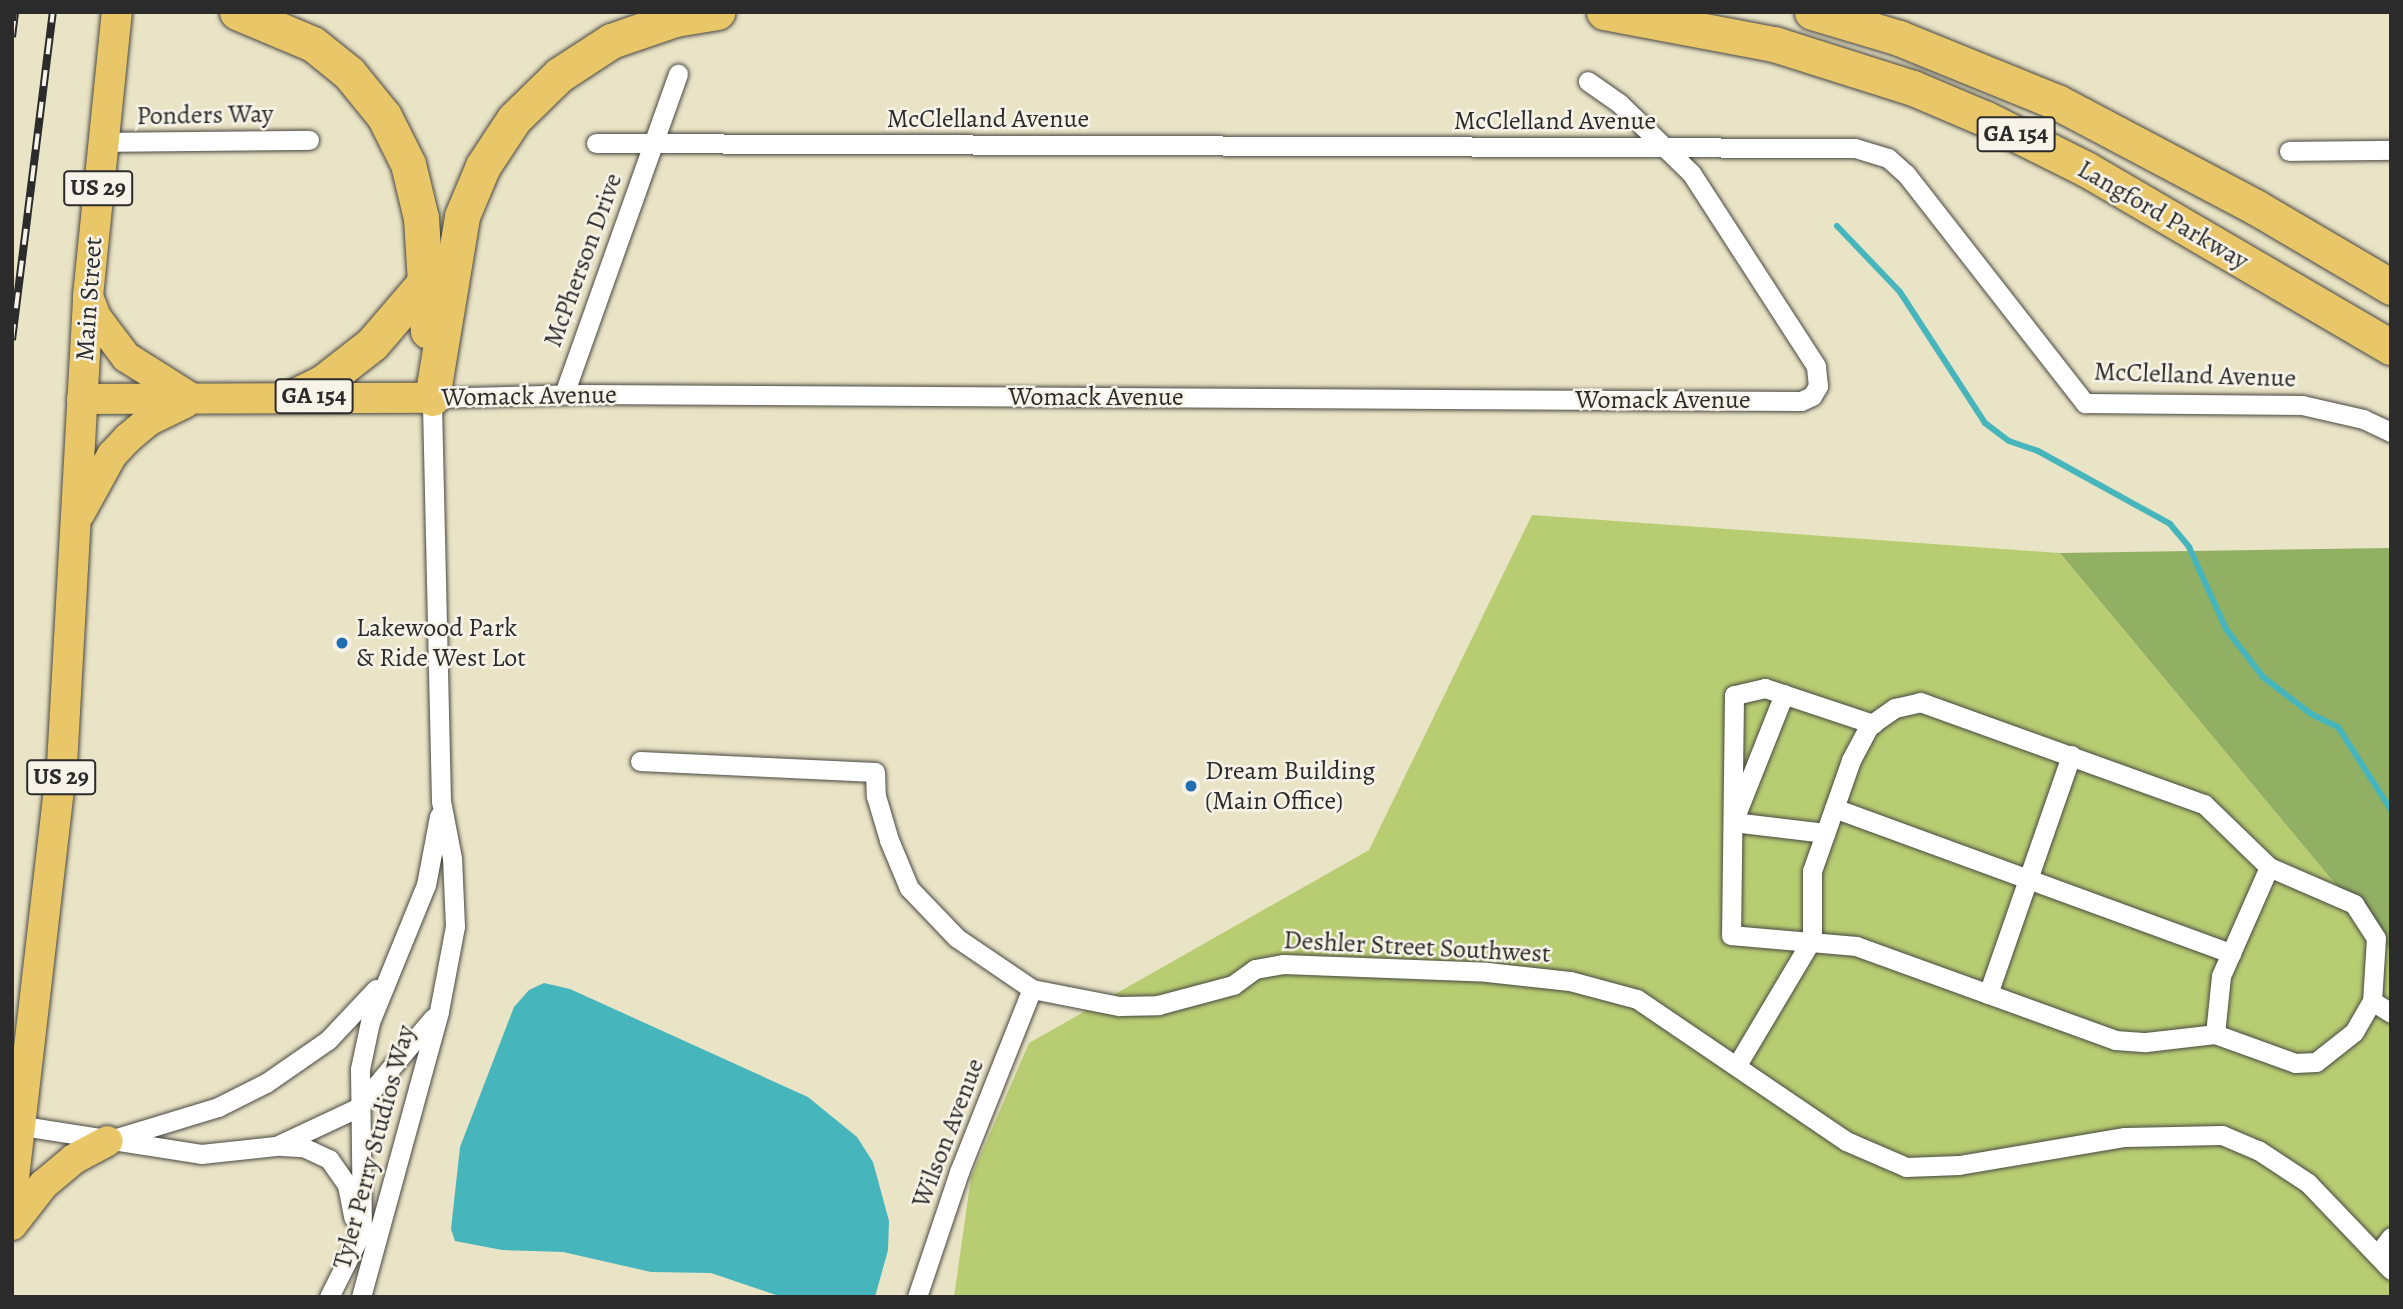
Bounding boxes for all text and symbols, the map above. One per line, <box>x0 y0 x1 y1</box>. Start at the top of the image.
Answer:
street label: Ponders Way <box>136 98 274 132</box>
street label: McClelland Avenue <box>887 103 1089 135</box>
street label: McClelland Avenue <box>1454 105 1656 137</box>
road number: GA 154 <box>1976 114 2056 154</box>
street label: Langford Parkway <box>2072 153 2254 277</box>
road number: US 29 <box>63 168 133 208</box>
street label: McPherson Drive <box>537 169 629 351</box>
street label: Main Street <box>69 236 109 362</box>
street label: McClelland Avenue <box>2093 356 2297 394</box>
road number: GA 154 <box>274 376 354 416</box>
street label: Womack Avenue <box>441 379 617 413</box>
street label: Womack Avenue <box>1008 381 1184 413</box>
street label: Womack Avenue <box>1575 384 1751 416</box>
place label: Lakewood Park & Ride West Lot <box>356 612 526 674</box>
marker: Lakewood Park & Ride West Lot <box>334 635 350 651</box>
place label: Dream Building (Main Office) <box>1205 755 1375 816</box>
road number: US 29 <box>26 756 96 798</box>
marker: Dream Building (Main Office) <box>1183 778 1199 794</box>
street label: Deshler Street Southwest <box>1283 924 1551 970</box>
street label: Tyler Perry Studios Way <box>326 1022 422 1272</box>
street label: Wilson Avenue <box>905 1054 991 1212</box>

